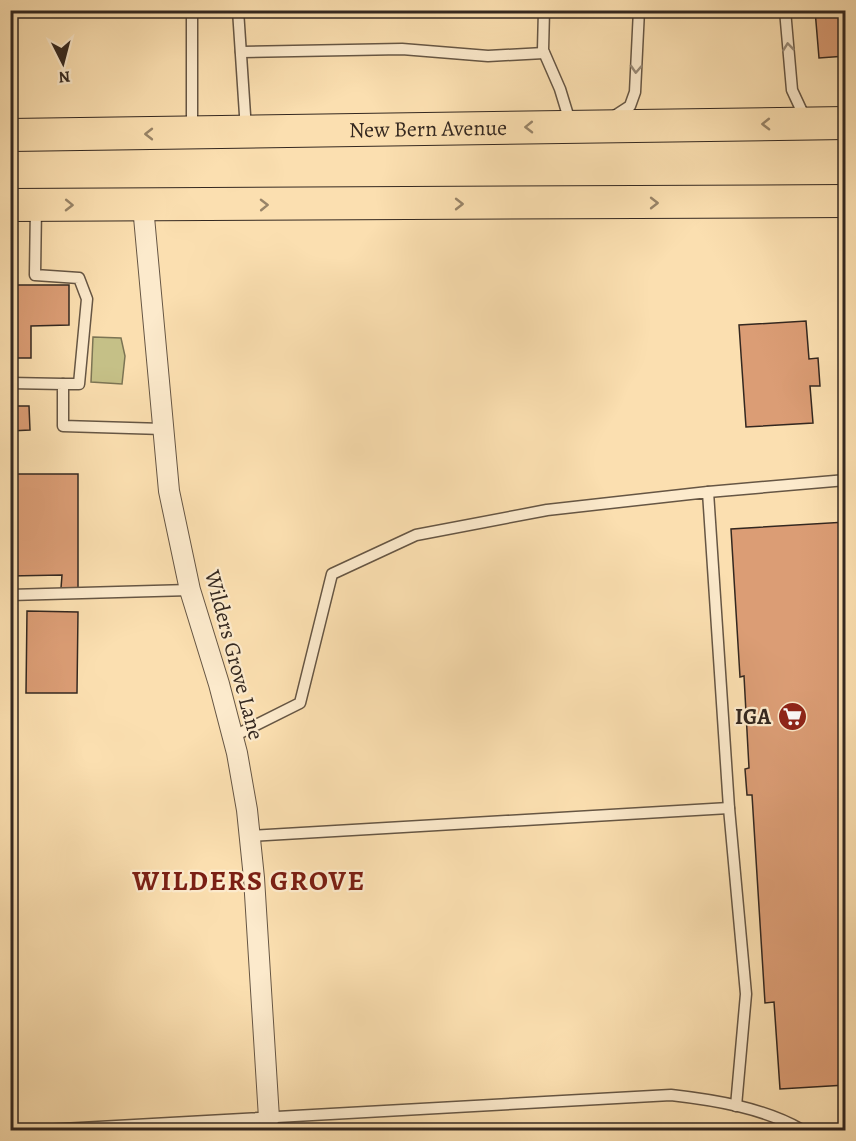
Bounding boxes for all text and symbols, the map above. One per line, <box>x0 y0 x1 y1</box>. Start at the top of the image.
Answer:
north arrow <box>33 33 93 93</box>
one-way arrow <box>782 43 795 52</box>
one-way arrow <box>629 64 642 73</box>
text: N <box>57 65 71 89</box>
street label: New Bern Avenue <box>349 113 507 145</box>
one-way arrow <box>762 117 771 130</box>
one-way arrow <box>525 120 534 133</box>
one-way arrow <box>144 128 153 141</box>
one-way arrow <box>649 197 658 209</box>
one-way arrow <box>454 198 463 210</box>
one-way arrow <box>64 199 73 211</box>
one-way arrow <box>259 199 268 211</box>
street label: Wilders Grove Lane <box>197 566 271 743</box>
supermarket icon: IGA <box>776 701 808 733</box>
place label: IGA <box>735 702 771 732</box>
district label: WILDERS GROVE <box>131 862 366 900</box>

